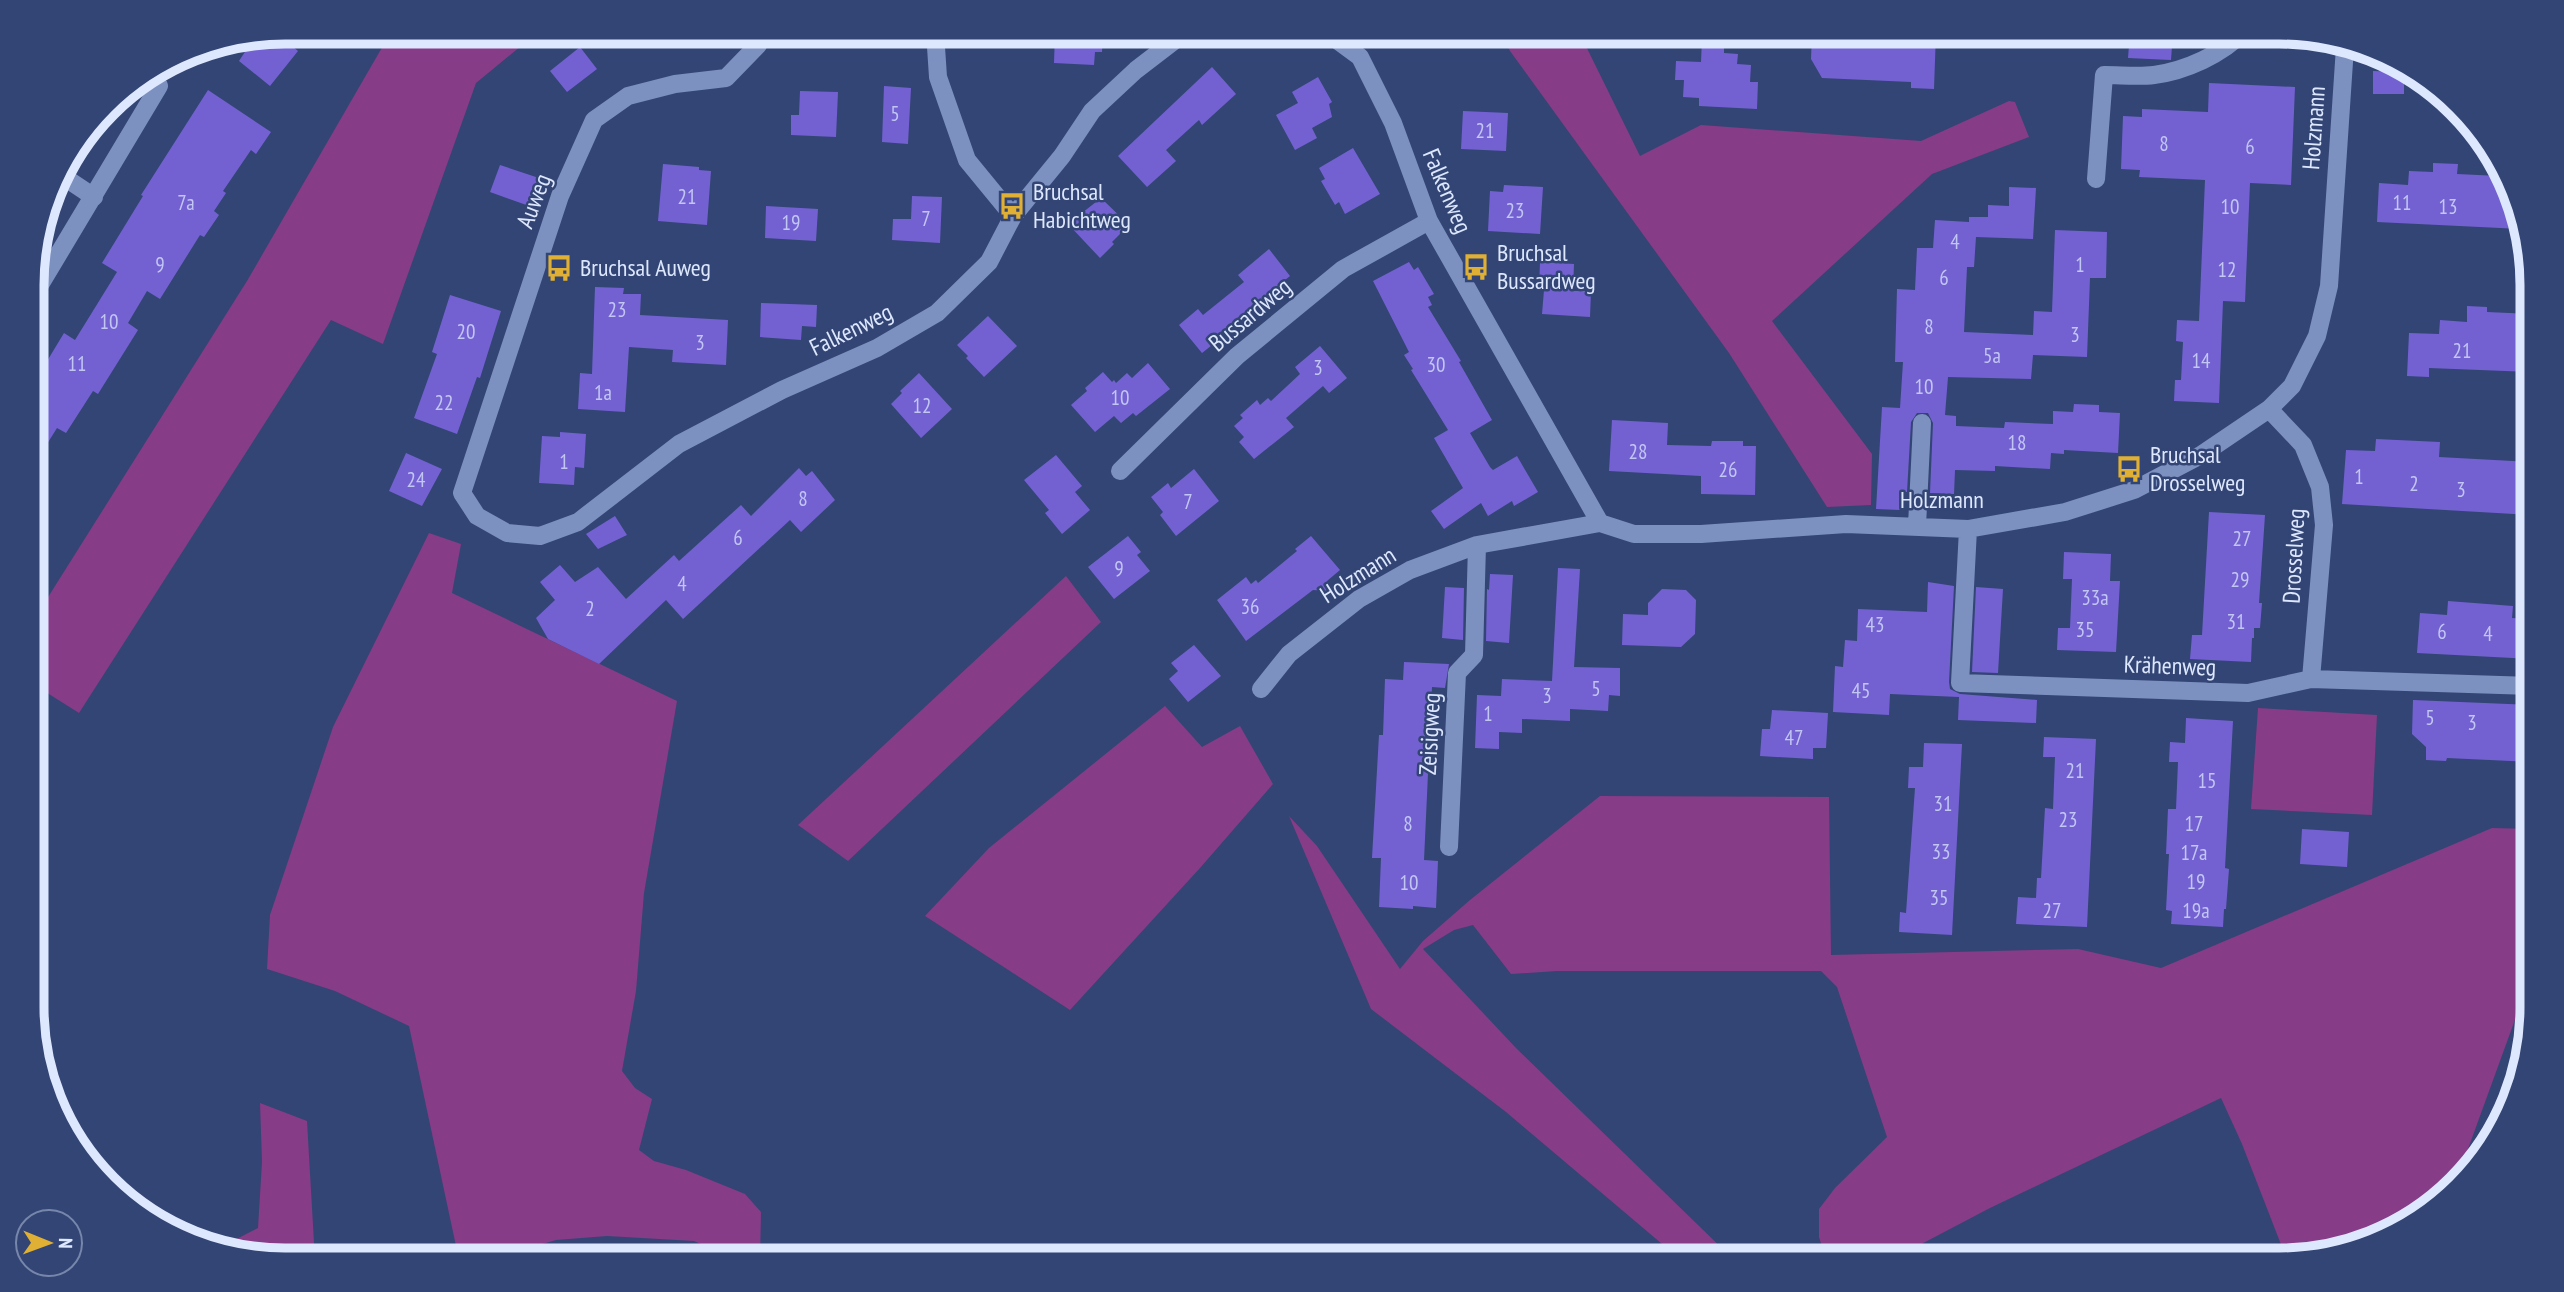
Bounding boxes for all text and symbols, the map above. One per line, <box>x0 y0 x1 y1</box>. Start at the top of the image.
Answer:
street label: Holzmann <box>2295 85 2332 171</box>
house number: 5 <box>890 100 900 127</box>
house number: 21 <box>1476 117 1494 144</box>
house number: 8 <box>2159 130 2169 157</box>
house number: 6 <box>2245 133 2255 160</box>
street label: Falkenweg <box>1416 144 1479 238</box>
street label: Auweg <box>509 169 558 232</box>
place label: Bruchsal Habichtweg <box>1033 176 1131 235</box>
house number: 21 <box>678 183 696 210</box>
house number: 7a <box>177 189 195 216</box>
house number: 11 <box>2393 189 2411 216</box>
bus stop icon: Bruchsal Habichtweg <box>997 191 1027 221</box>
house number: 10 <box>2221 193 2239 220</box>
house number: 13 <box>2439 193 2457 220</box>
house number: 23 <box>1506 197 1524 224</box>
house number: 7 <box>921 205 931 232</box>
house number: 19 <box>782 209 800 236</box>
house number: 4 <box>1950 228 1960 255</box>
place label: Bruchsal Bussardweg <box>1497 237 1596 296</box>
house number: 9 <box>155 251 165 278</box>
house number: 1 <box>2075 251 2085 278</box>
place label: Bruchsal Auweg <box>580 252 711 283</box>
bus stop icon: Bruchsal Bussardweg <box>1461 252 1491 282</box>
bus stop icon: Bruchsal Auweg <box>544 253 574 283</box>
house number: 12 <box>2218 256 2236 283</box>
house number: 6 <box>1939 264 1949 291</box>
street label: Bussardweg <box>1202 271 1297 358</box>
house number: 23 <box>608 296 626 323</box>
street label: Falkenweg <box>804 296 897 363</box>
house number: 10 <box>100 308 118 335</box>
house number: 8 <box>1924 313 1934 340</box>
house number: 20 <box>457 318 475 345</box>
house number: 3 <box>2070 321 2080 348</box>
house number: 3 <box>695 329 705 356</box>
house number: 21 <box>2453 337 2471 364</box>
house number: 5a <box>1983 342 2001 369</box>
house number: 14 <box>2192 347 2211 374</box>
house number: 11 <box>68 350 86 377</box>
house number: 30 <box>1427 351 1445 378</box>
house number: 3 <box>1313 354 1323 381</box>
house number: 10 <box>1915 373 1933 400</box>
house number: 1a <box>594 379 612 406</box>
house number: 10 <box>1111 384 1129 411</box>
house number: 22 <box>435 389 453 416</box>
house number: 12 <box>913 392 931 419</box>
house number: 18 <box>2008 429 2026 456</box>
house number: 28 <box>1629 438 1647 465</box>
place label: Bruchsal Drosselweg <box>2150 439 2245 498</box>
house number: 1 <box>559 448 569 475</box>
bus stop icon: Bruchsal Drosselweg <box>2114 454 2144 484</box>
house number: 26 <box>1719 456 1737 483</box>
house number: 1 <box>2354 463 2364 490</box>
house number: 24 <box>407 466 426 493</box>
house number: 2 <box>2409 470 2419 497</box>
house number: 3 <box>2456 476 2466 503</box>
street label: Holzmann <box>1900 484 1984 515</box>
house number: 8 <box>798 485 808 512</box>
house number: 7 <box>1183 488 1193 515</box>
street label: Drosselweg <box>2276 508 2311 604</box>
house number: 6 <box>733 524 743 551</box>
house number: 27 <box>2233 525 2251 552</box>
street label: Holzmann <box>1314 539 1401 610</box>
house number: 9 <box>1114 555 1124 582</box>
house number: 29 <box>2231 566 2249 593</box>
house number: 4 <box>677 570 687 597</box>
house number: 33a <box>2081 584 2109 611</box>
house number: 36 <box>1241 593 1259 620</box>
house number: 2 <box>585 595 595 622</box>
house number: 31 <box>2227 608 2245 635</box>
house number: 43 <box>1866 611 1884 638</box>
house number: 35 <box>2076 616 2094 643</box>
house number: 6 <box>2437 618 2447 645</box>
house number: 4 <box>2483 620 2493 647</box>
street label: Krähenweg <box>2123 648 2217 683</box>
house number: 5 <box>1591 675 1601 702</box>
house number: 45 <box>1852 677 1870 704</box>
house number: 3 <box>1542 682 1552 709</box>
street label: Zeisigweg <box>1412 692 1447 776</box>
house number: 1 <box>1483 700 1493 727</box>
house number: 5 <box>2425 704 2435 731</box>
house number: 3 <box>2467 709 2477 736</box>
house number: 47 <box>1785 724 1803 751</box>
house number: 21 <box>2066 757 2084 784</box>
house number: 15 <box>2198 767 2216 794</box>
house number: 31 <box>1934 790 1952 817</box>
house number: 23 <box>2059 806 2077 833</box>
house number: 8 <box>1403 810 1413 837</box>
house number: 17 <box>2185 810 2203 837</box>
house number: 33 <box>1932 838 1950 865</box>
house number: 17a <box>2180 839 2208 866</box>
house number: 19 <box>2187 868 2205 895</box>
house number: 10 <box>1400 869 1418 896</box>
house number: 35 <box>1930 884 1948 911</box>
house number: 27 <box>2043 897 2061 924</box>
house number: 19a <box>2182 897 2210 924</box>
north arrow <box>14 1208 84 1278</box>
text: N <box>54 1238 78 1249</box>

